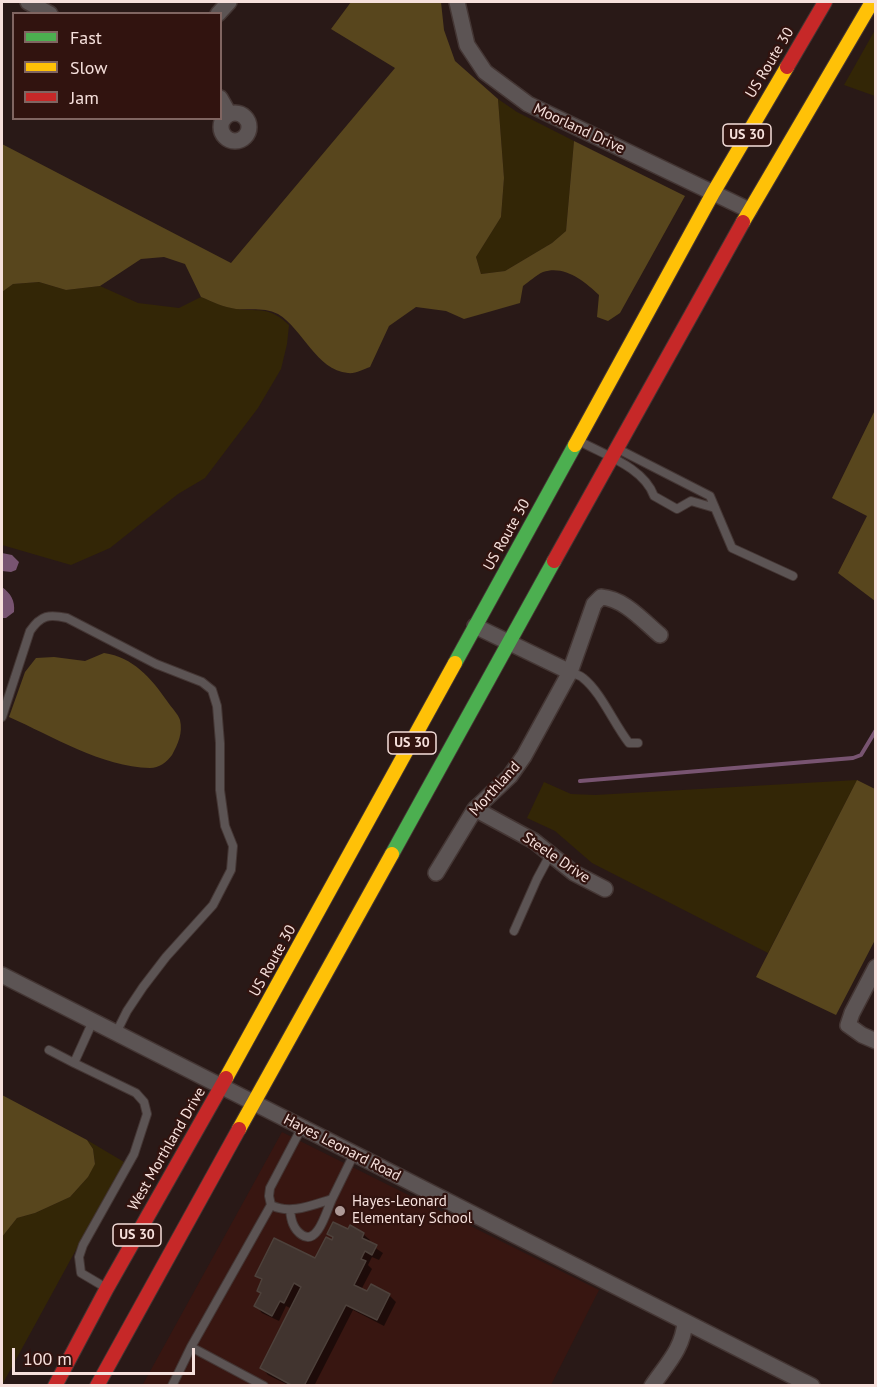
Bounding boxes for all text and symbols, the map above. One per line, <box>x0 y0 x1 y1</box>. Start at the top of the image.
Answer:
legend <box>12 12 222 120</box>
street label: US Route 30 <box>742 25 798 101</box>
text: Fast <box>70 26 102 49</box>
text: Slow <box>70 56 108 79</box>
text: Jam <box>70 86 99 109</box>
street label: Moorland Drive <box>530 100 628 158</box>
road number: US 30 <box>723 124 771 146</box>
street label: US Route 30 <box>480 496 534 574</box>
road number: US 30 <box>388 732 436 754</box>
street label: Morthland <box>466 758 524 820</box>
street label: Steele Drive <box>519 829 593 887</box>
street label: US Route 30 <box>246 922 300 1000</box>
street label: West Morthland Drive <box>124 1084 210 1214</box>
street label: Hayes Leonard Road <box>280 1111 404 1185</box>
place label: Hayes-Leonard Elementary School <box>352 1193 472 1228</box>
marker: Hayes-Leonard Elementary School <box>333 1204 347 1218</box>
road number: US 30 <box>113 1224 161 1246</box>
scale bar <box>15 1336 198 1374</box>
text: 100 m <box>23 1347 72 1370</box>

